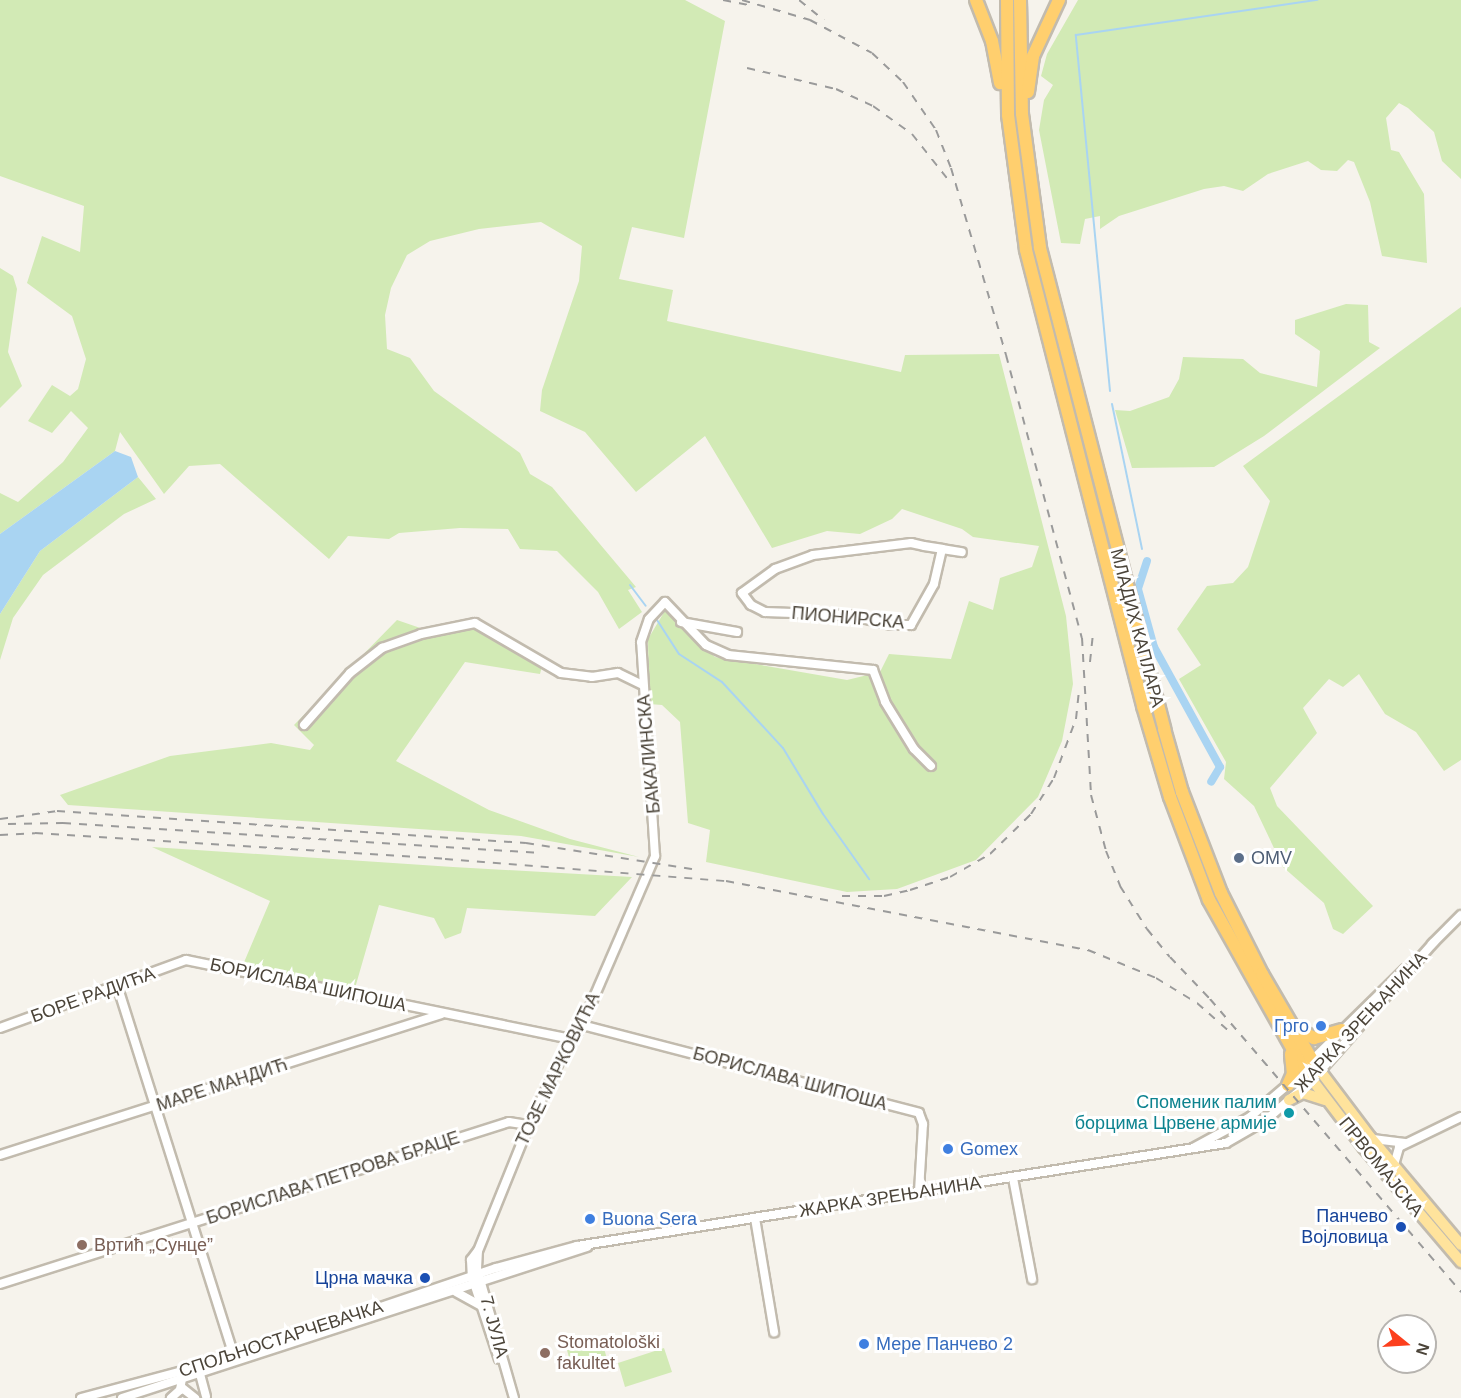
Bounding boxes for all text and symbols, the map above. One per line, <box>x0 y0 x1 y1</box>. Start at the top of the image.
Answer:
street label: МЛАДИХ КАПЛАРА <box>1105 546 1169 710</box>
street label: ПИОНИРСКА <box>791 602 905 634</box>
street label: БАКАЛИНСКА <box>633 694 665 814</box>
place label: OMV <box>1251 847 1292 869</box>
marker: OMV <box>1232 851 1246 865</box>
street label: ЖАРКА ЗРЕЊАНИНА <box>1290 947 1432 1097</box>
street label: БОРИСЛАВА ШИПОША <box>208 954 408 1016</box>
street label: БОРЕ РАДИЋА <box>28 963 158 1027</box>
street label: ТОЗЕ МАРКОВИЋА <box>512 989 604 1149</box>
place label: Грго <box>1274 1015 1309 1037</box>
marker: Грго <box>1314 1019 1328 1033</box>
street label: БОРИСЛАВА ШИПОША <box>691 1043 889 1115</box>
street label: МАРЕ МАНДИЋ <box>154 1054 290 1116</box>
place label: Споменик палим борцима Црвене армије <box>1075 1092 1277 1134</box>
marker: Споменик палим борцима Црвене армије <box>1282 1106 1296 1120</box>
street label: ПРВОМАЈСКА <box>1334 1113 1428 1221</box>
street label: БОРИСЛАВА ПЕТРОВА БРАЦЕ <box>204 1127 462 1229</box>
place label: Gomex <box>960 1138 1018 1160</box>
marker: Gomex <box>941 1142 955 1156</box>
street label: ЖАРКА ЗРЕЊАНИНА <box>797 1172 983 1222</box>
place label: Панчево Војловица <box>1301 1206 1388 1248</box>
place label: Buona Sera <box>602 1208 697 1230</box>
marker: Buona Sera <box>583 1212 597 1226</box>
marker: Панчево Војловица <box>1392 1218 1410 1236</box>
place label: Вртић „Сунце” <box>94 1234 213 1256</box>
marker: Вртић „Сунце” <box>75 1238 89 1252</box>
place label: Црна мачка <box>315 1267 413 1289</box>
marker: Црна мачка <box>418 1271 432 1285</box>
street label: 7. ЈУЛА <box>475 1293 513 1361</box>
street label: СПОЉНОСТАРЧЕВАЧКА <box>176 1296 386 1382</box>
north arrow <box>1377 1314 1437 1374</box>
place label: Stomatološki fakultet <box>557 1332 660 1374</box>
place label: Мере Панчево 2 <box>876 1333 1013 1355</box>
marker: Мере Панчево 2 <box>857 1337 871 1351</box>
text: N <box>1413 1341 1433 1357</box>
marker: Stomatološki fakultet <box>538 1346 552 1360</box>

